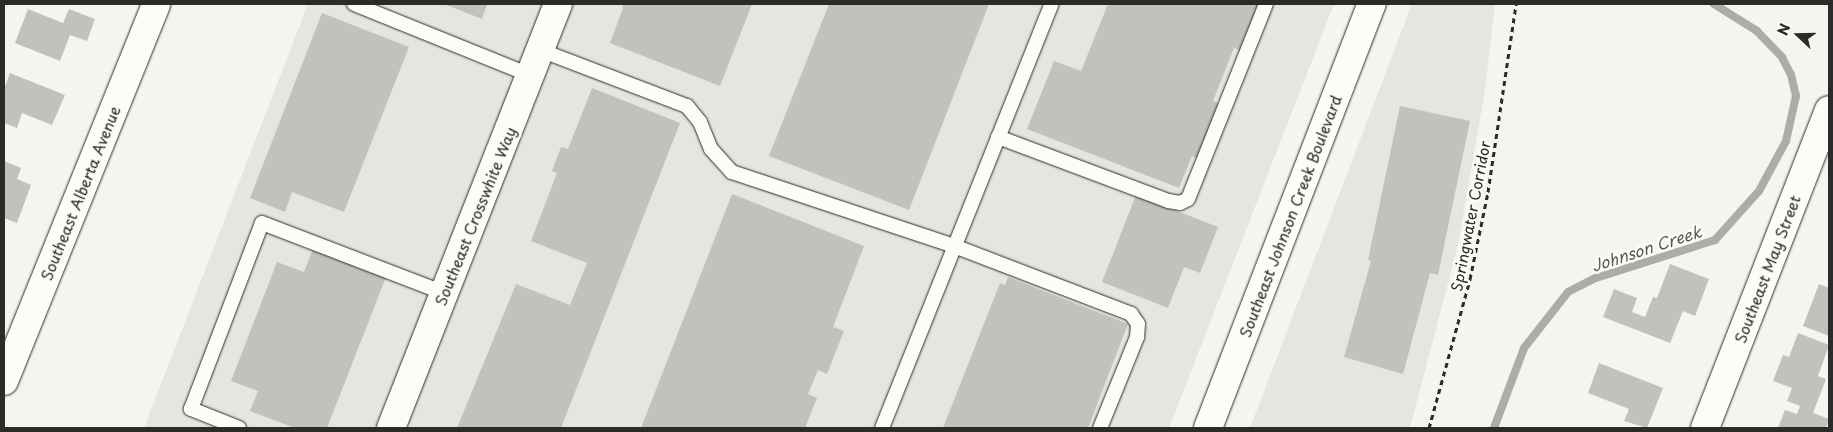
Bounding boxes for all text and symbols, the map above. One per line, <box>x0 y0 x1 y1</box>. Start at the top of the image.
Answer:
north arrow <box>1773 10 1823 60</box>
text: N <box>1772 21 1795 38</box>
street label: Southeast Johnson Creek Boulevard <box>1235 91 1345 341</box>
street label: Southeast Alberta Avenue <box>37 103 123 283</box>
street label: Southeast Crosswhite Way <box>431 124 519 308</box>
street label: Springwater Corridor <box>1446 139 1494 293</box>
street label: Southeast May Street <box>1730 192 1804 346</box>
water label: Johnson Creek <box>1588 221 1704 275</box>

